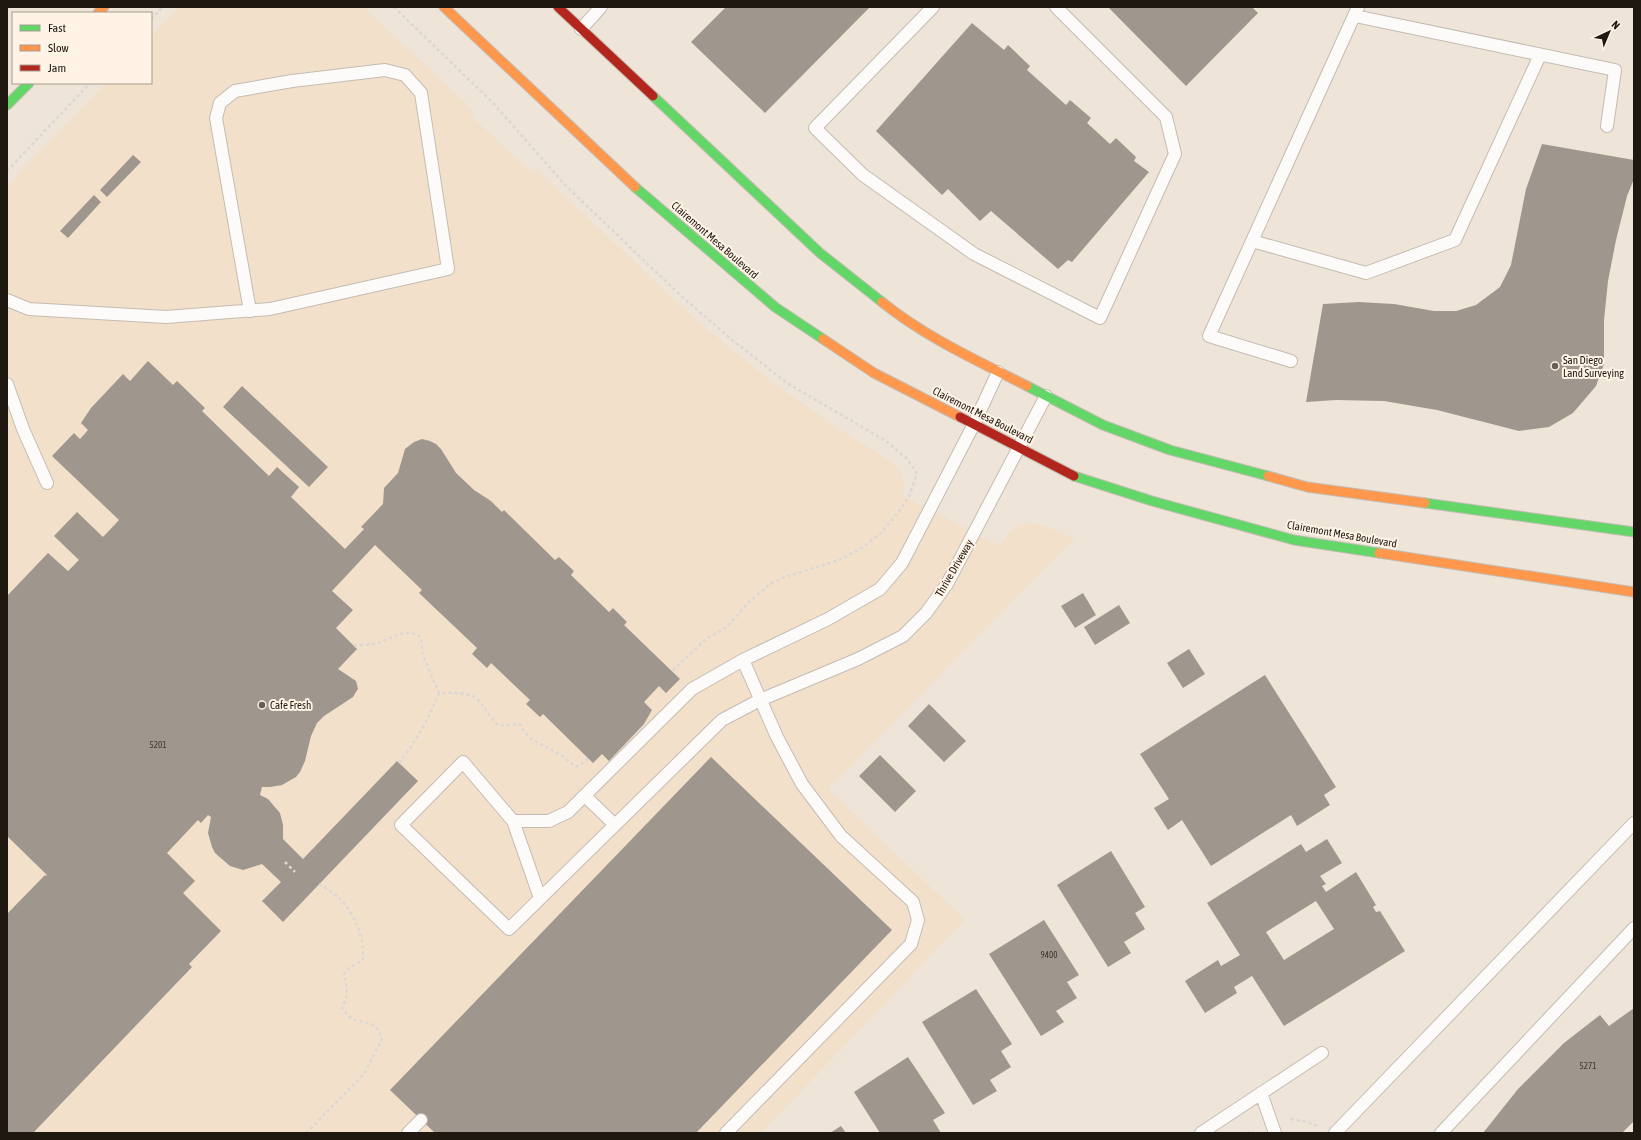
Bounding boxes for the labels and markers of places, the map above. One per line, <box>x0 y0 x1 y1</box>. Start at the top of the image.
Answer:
place label: San Diego Land Surveying <box>1563 354 1624 379</box>
marker: San Diego Land Surveying <box>1550 361 1560 371</box>
place label: Cafe Fresh <box>270 699 311 711</box>
marker: Cafe Fresh <box>257 700 267 710</box>

